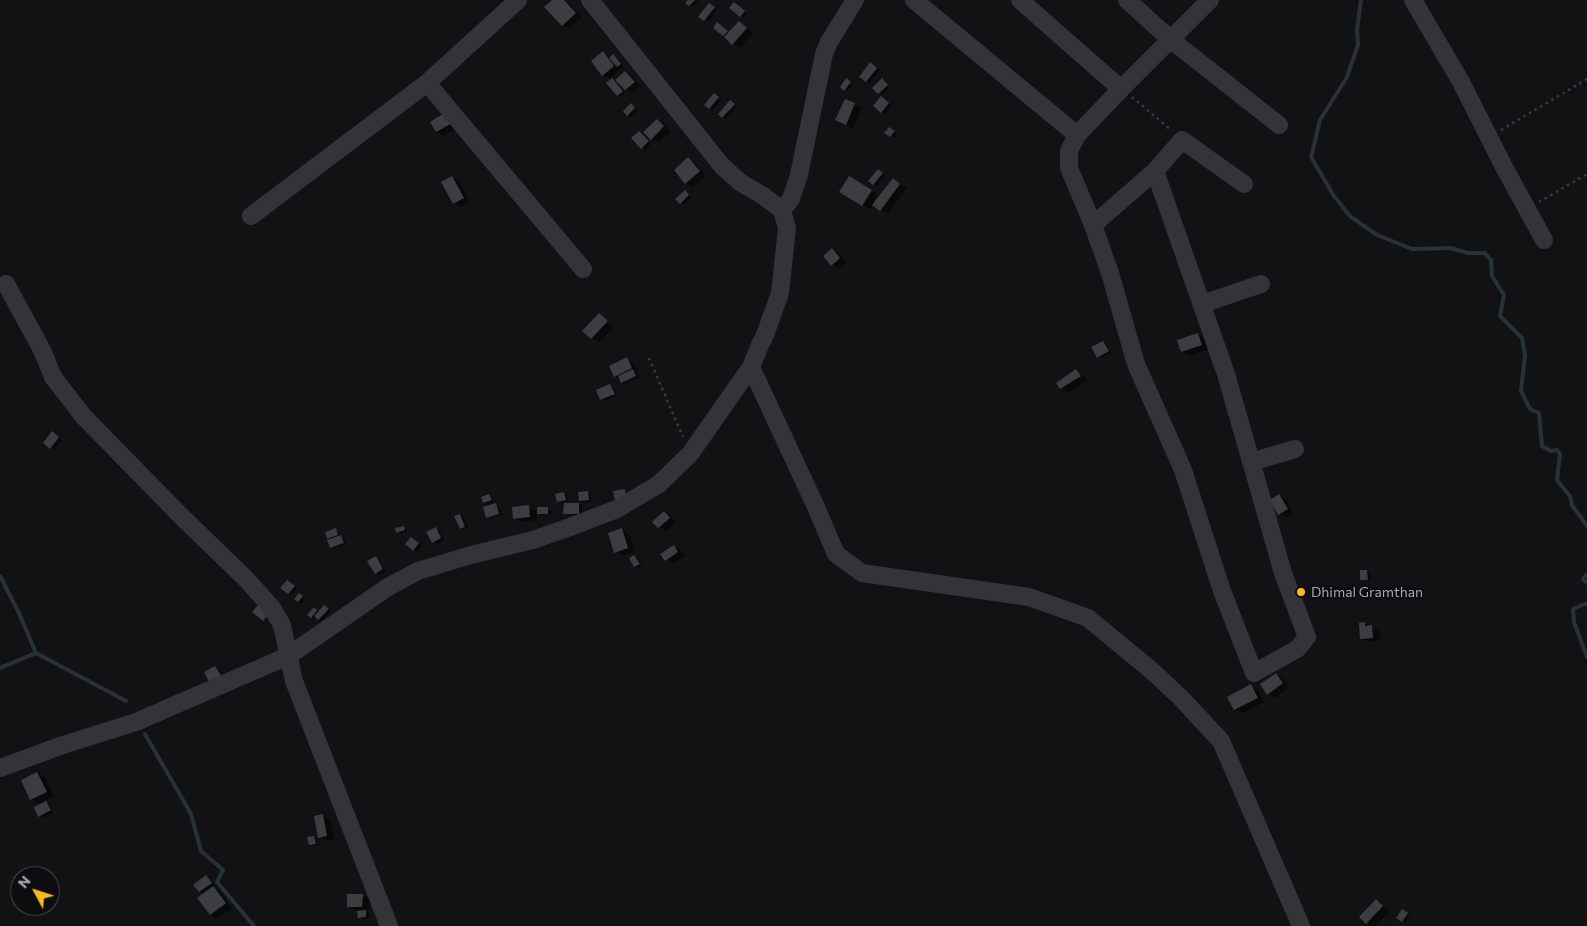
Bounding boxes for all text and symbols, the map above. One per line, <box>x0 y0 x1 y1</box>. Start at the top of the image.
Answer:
place label: Dhimal Gramthan <box>1311 584 1423 600</box>
marker: Dhimal Gramthan <box>1295 586 1307 598</box>
north arrow <box>10 866 60 916</box>
text: N <box>14 872 34 891</box>

